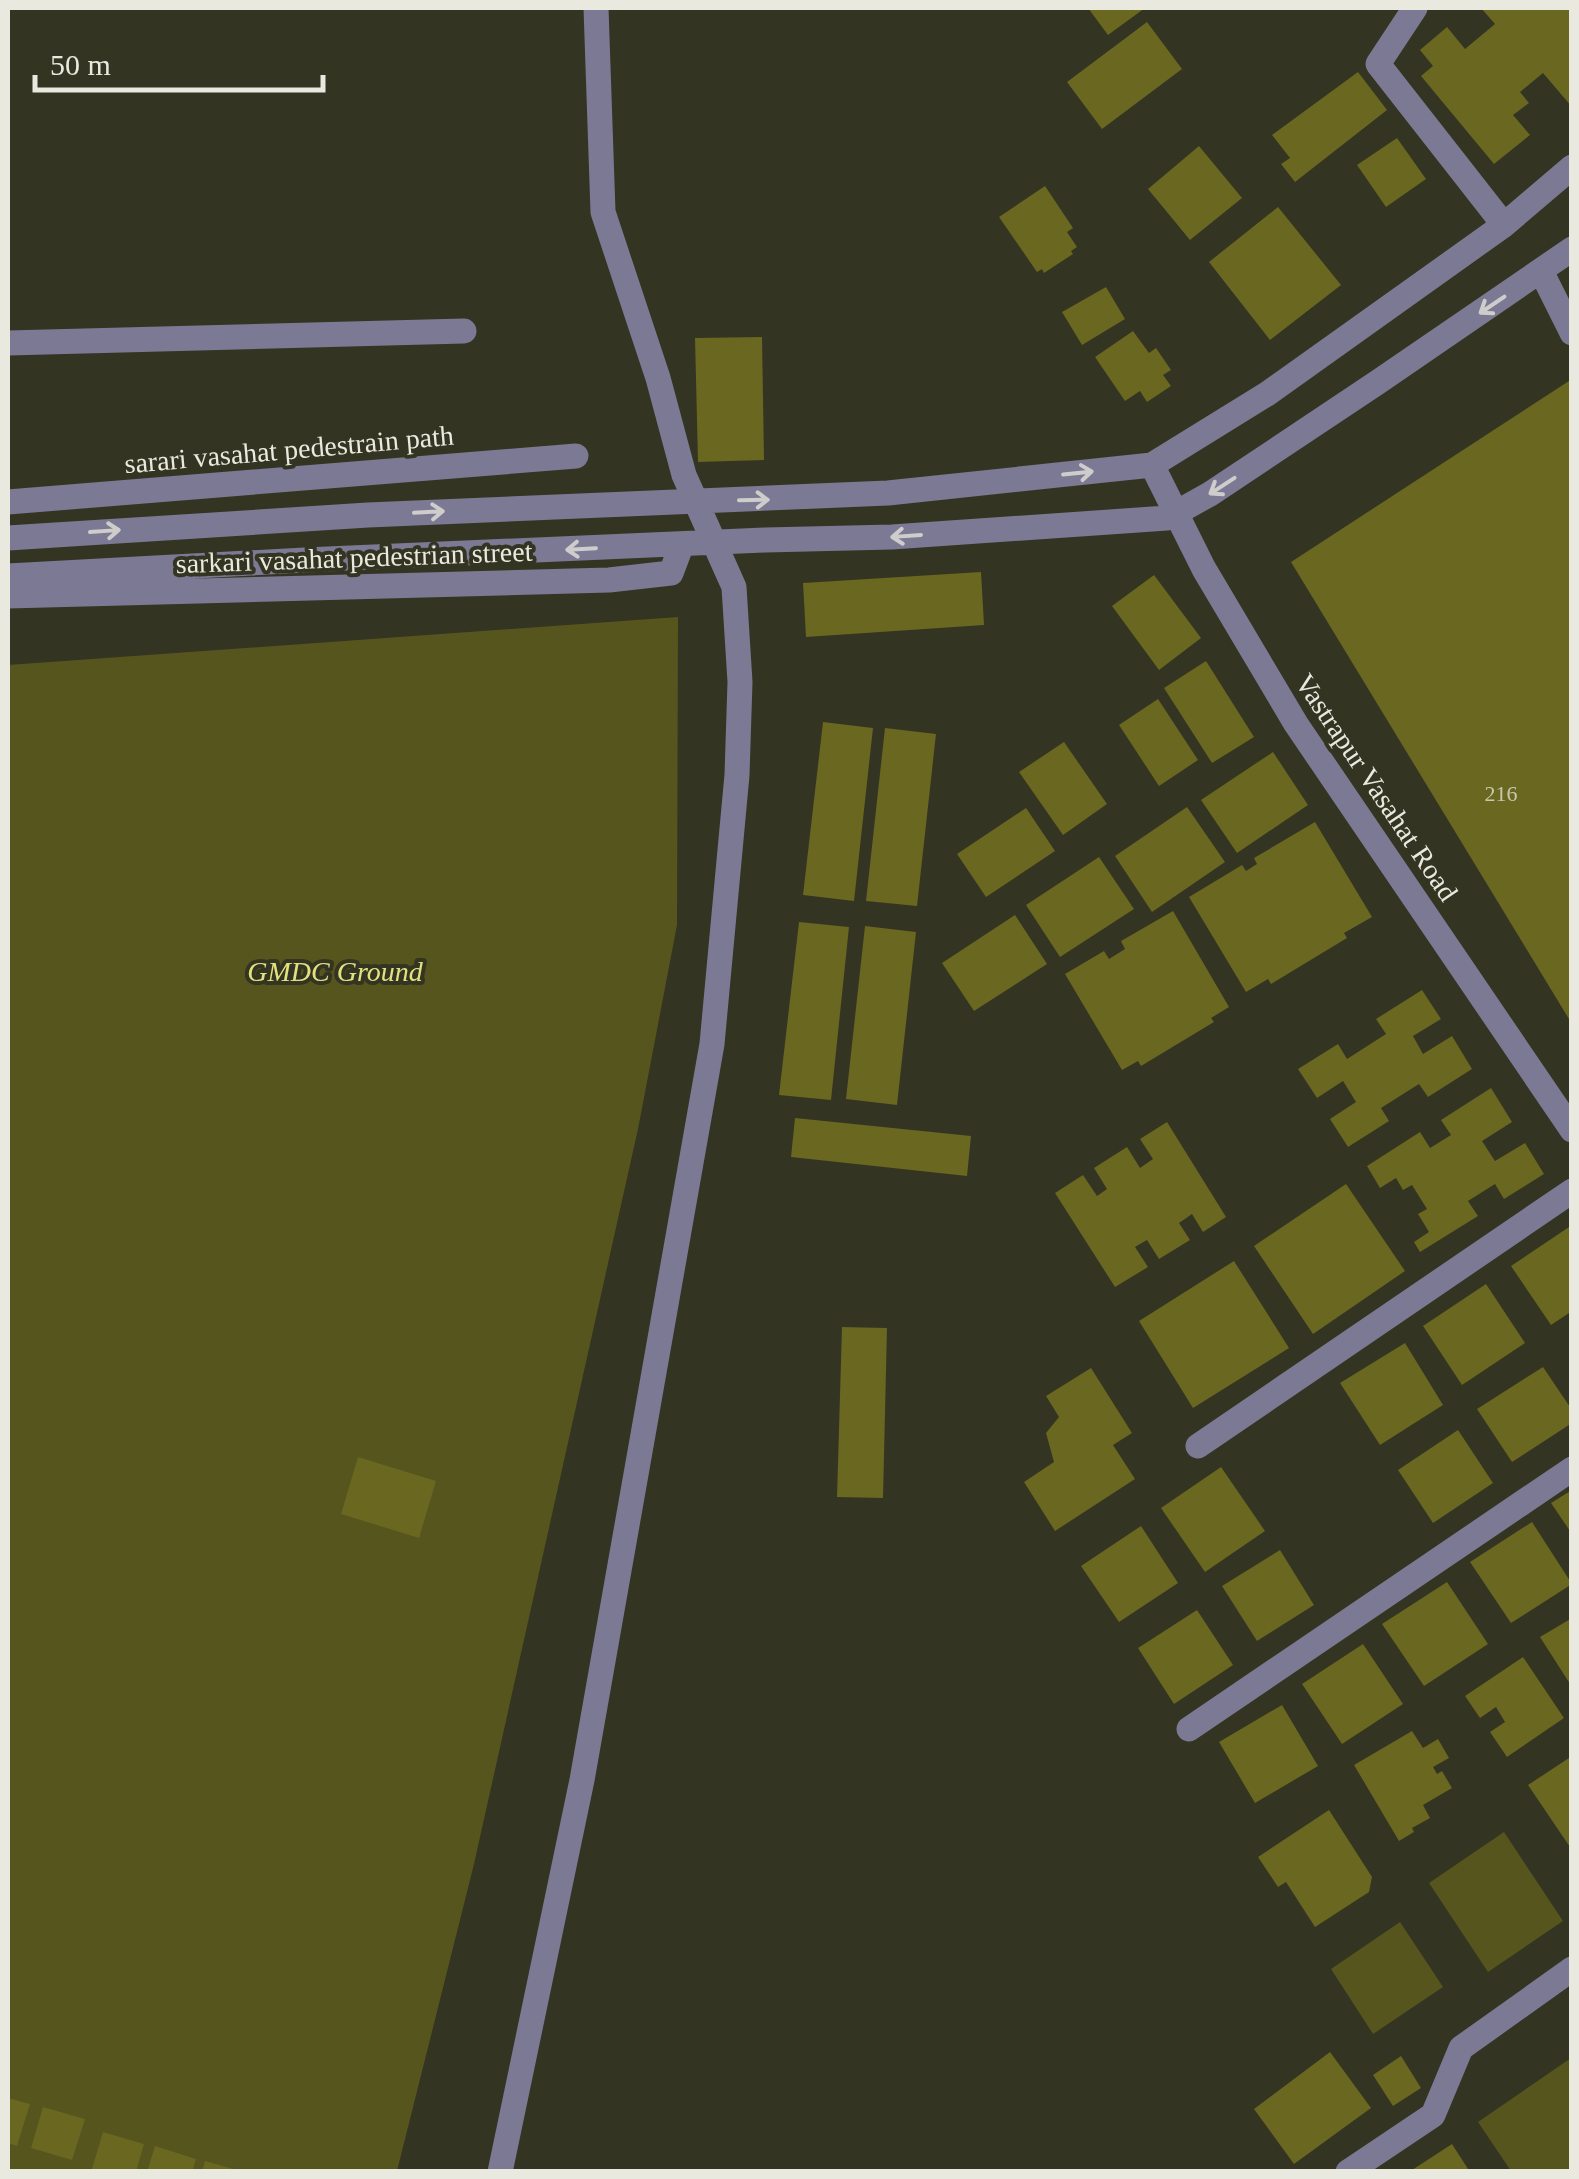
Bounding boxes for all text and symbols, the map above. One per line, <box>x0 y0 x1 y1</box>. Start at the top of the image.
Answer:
scale bar <box>35 30 322 92</box>
text: 50 m <box>50 48 111 81</box>
one-way arrow <box>1478 294 1506 315</box>
street label: sarari vasahat pedestrain path <box>123 420 455 479</box>
one-way arrow <box>1061 463 1093 482</box>
one-way arrow <box>1208 475 1237 496</box>
one-way arrow <box>737 491 769 510</box>
one-way arrow <box>413 503 445 522</box>
one-way arrow <box>88 521 120 540</box>
one-way arrow <box>890 526 923 545</box>
street label: sarkari vasahat pedestrian street <box>175 536 533 579</box>
one-way arrow <box>566 539 598 558</box>
street label: Vastrapur Vasahat Road <box>1289 668 1464 907</box>
house number: 216 <box>1485 781 1518 806</box>
park label: GMDC Ground <box>247 956 424 987</box>

